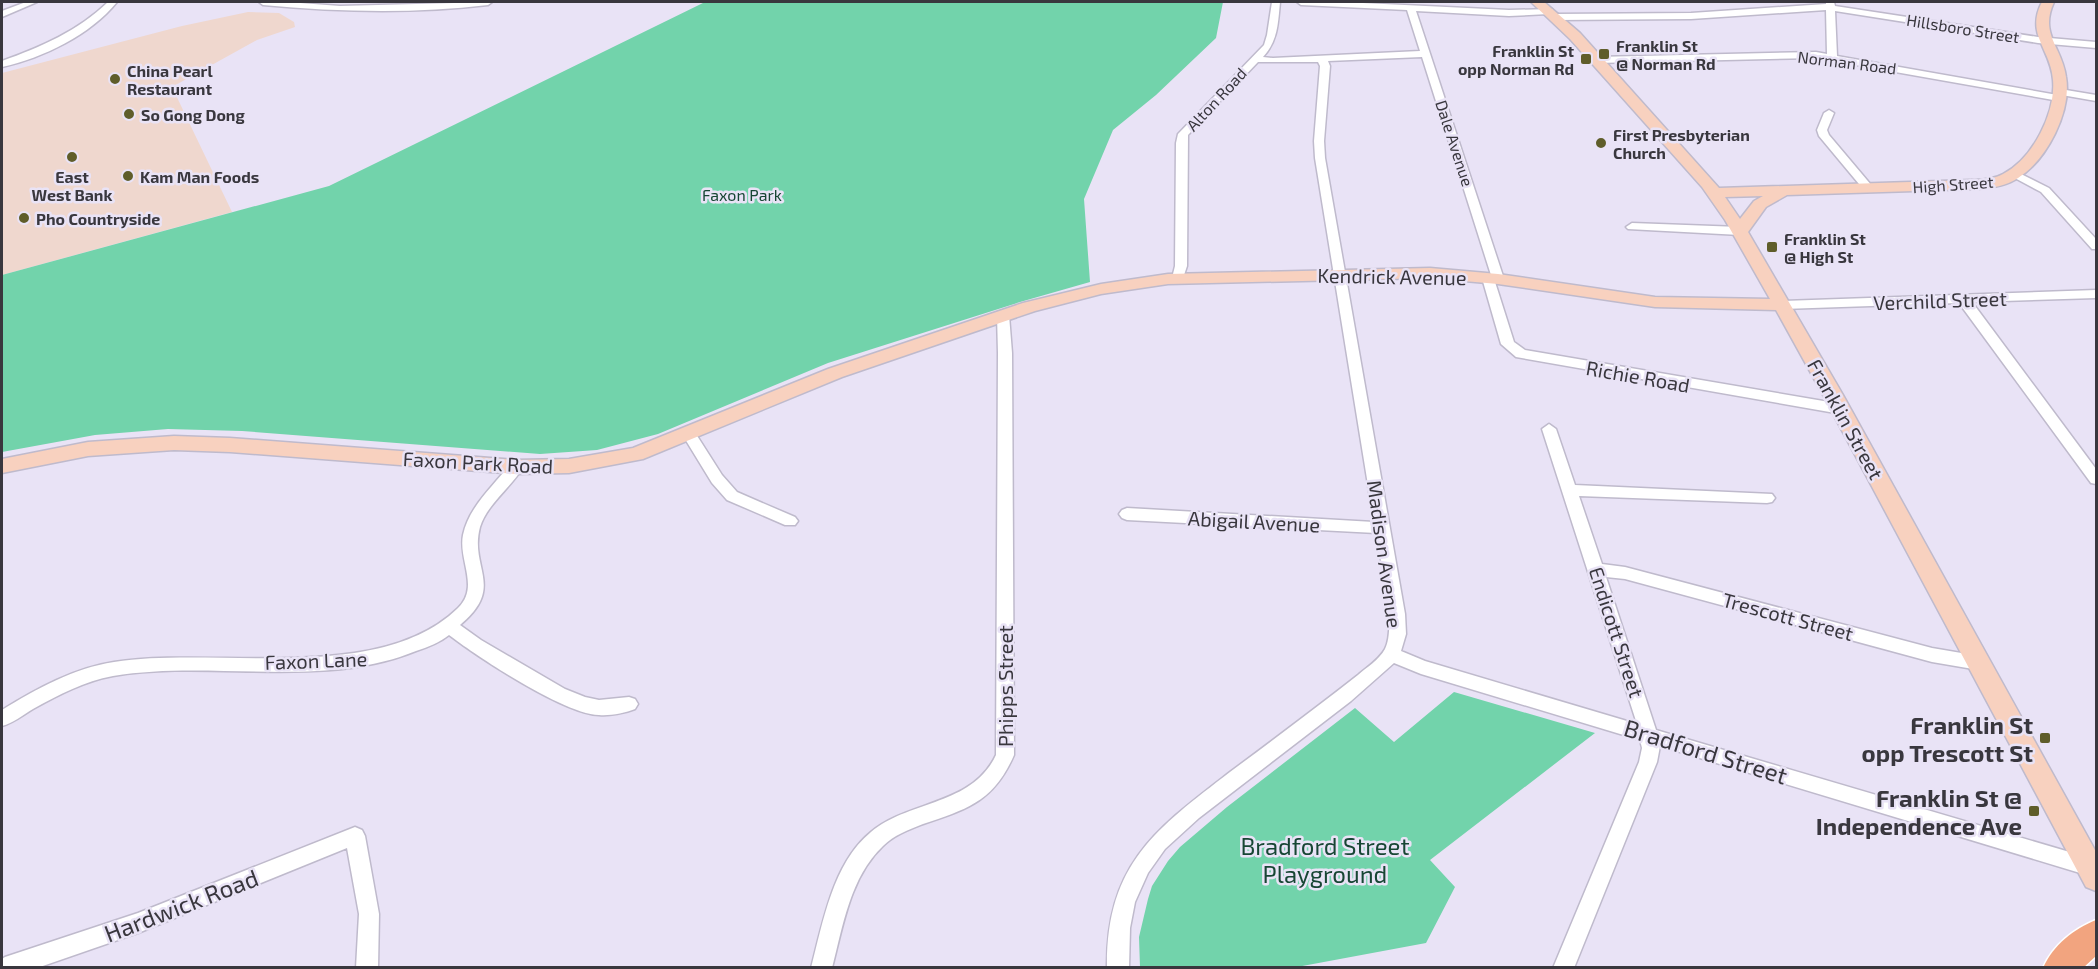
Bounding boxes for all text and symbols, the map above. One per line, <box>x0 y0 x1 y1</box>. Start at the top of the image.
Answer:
street label: Hillsboro Street <box>1905 10 2021 46</box>
place label: Franklin St @ Norman Rd <box>1616 36 1716 73</box>
place label: Franklin St opp Norman Rd <box>1458 41 1574 78</box>
marker: Franklin St @ Norman Rd <box>1597 47 1611 61</box>
street label: Norman Road <box>1797 47 1897 77</box>
marker: Franklin St opp Norman Rd <box>1579 52 1593 66</box>
place label: China Pearl Restaurant <box>127 61 213 98</box>
street label: Alton Road <box>1182 63 1250 135</box>
marker: China Pearl Restaurant <box>108 72 122 86</box>
street label: Dale Avenue <box>1432 97 1478 189</box>
place label: So Gong Dong <box>141 105 245 124</box>
marker: So Gong Dong <box>122 107 136 121</box>
place label: First Presbyterian Church <box>1613 125 1750 162</box>
marker: First Presbyterian Church <box>1594 136 1608 150</box>
marker: East West Bank <box>65 150 79 164</box>
place label: East West Bank <box>32 167 112 204</box>
place label: Kam Man Foods <box>140 167 259 186</box>
marker: Kam Man Foods <box>121 169 135 183</box>
street label: High Street <box>1912 172 1994 196</box>
park label: Faxon Park <box>702 185 782 204</box>
place label: Pho Countryside <box>36 209 160 229</box>
marker: Pho Countryside <box>17 211 31 225</box>
place label: Franklin St @ High St <box>1784 229 1866 266</box>
marker: Franklin St @ High St <box>1765 240 1779 254</box>
street label: Kendrick Avenue <box>1317 263 1467 289</box>
street label: Verchild Street <box>1873 286 2008 314</box>
street label: Richie Road <box>1584 355 1692 397</box>
street label: Franklin Street <box>1803 355 1889 484</box>
street label: Faxon Park Road <box>402 446 554 478</box>
street label: Madison Avenue <box>1363 479 1407 629</box>
street label: Abigail Avenue <box>1187 506 1321 536</box>
street label: Endicott Street <box>1585 564 1649 700</box>
street label: Trescott Street <box>1720 587 1857 645</box>
street label: Phipps Street <box>993 625 1017 747</box>
street label: Faxon Lane <box>264 646 368 674</box>
place label: Franklin St opp Trescott St <box>1862 710 2033 767</box>
street label: Bradford Street <box>1621 712 1791 790</box>
marker: Franklin St opp Trescott St <box>2038 731 2052 745</box>
place label: Franklin St @ Independence Ave <box>1816 783 2022 840</box>
marker: Franklin St @ Independence Ave <box>2027 804 2041 818</box>
park label: Bradford Street Playground <box>1240 831 1410 888</box>
street label: Hardwick Road <box>100 862 262 948</box>

